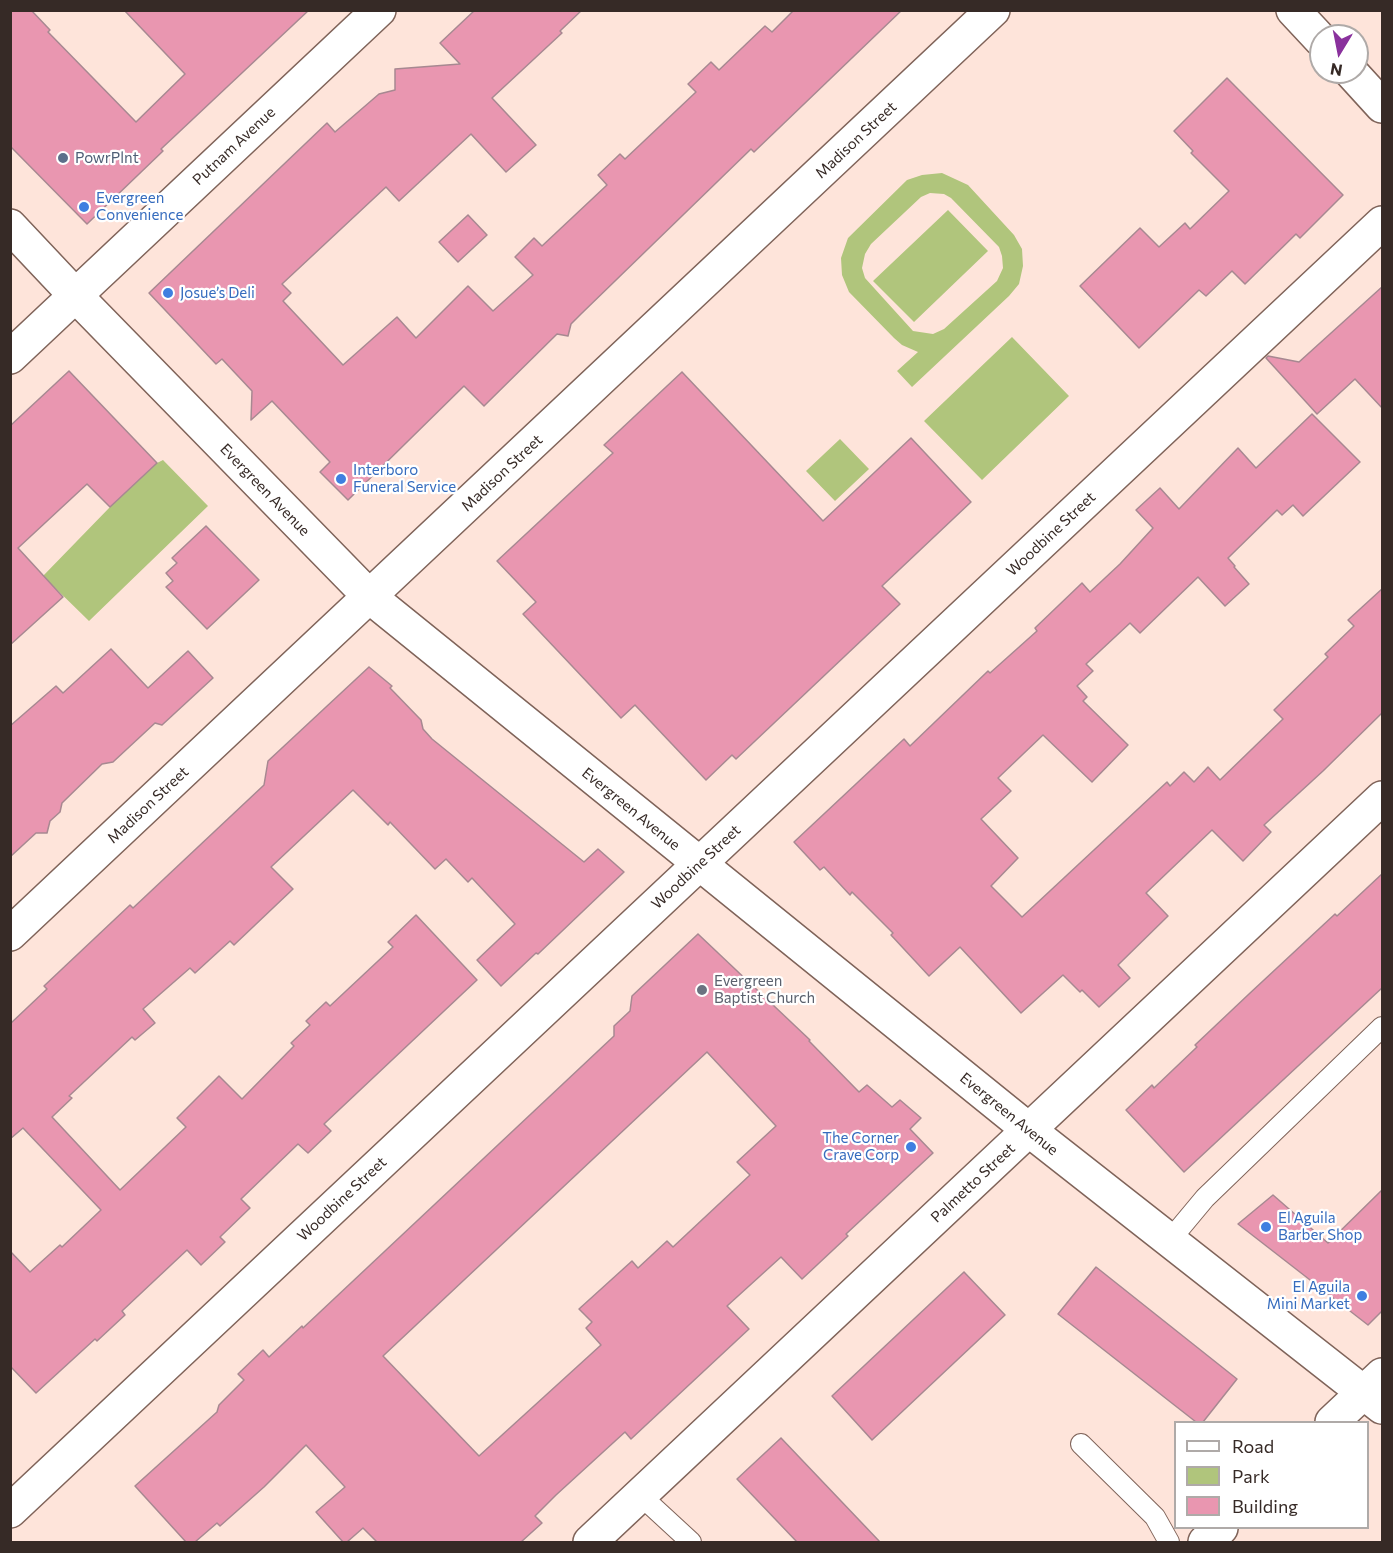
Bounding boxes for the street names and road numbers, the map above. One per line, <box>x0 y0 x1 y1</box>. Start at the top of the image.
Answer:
street label: Madison Street <box>812 98 900 182</box>
street label: Putnam Avenue <box>189 103 279 189</box>
street label: Madison Street <box>458 431 546 515</box>
street label: Evergreen Avenue <box>216 440 314 540</box>
street label: Woodbine Street <box>1003 488 1099 580</box>
street label: Madison Street <box>104 763 192 847</box>
street label: Evergreen Avenue <box>578 764 684 854</box>
street label: Woodbine Street <box>648 821 744 913</box>
street label: Evergreen Avenue <box>956 1069 1062 1159</box>
street label: Palmetto Street <box>927 1139 1019 1227</box>
street label: Woodbine Street <box>294 1153 390 1245</box>

